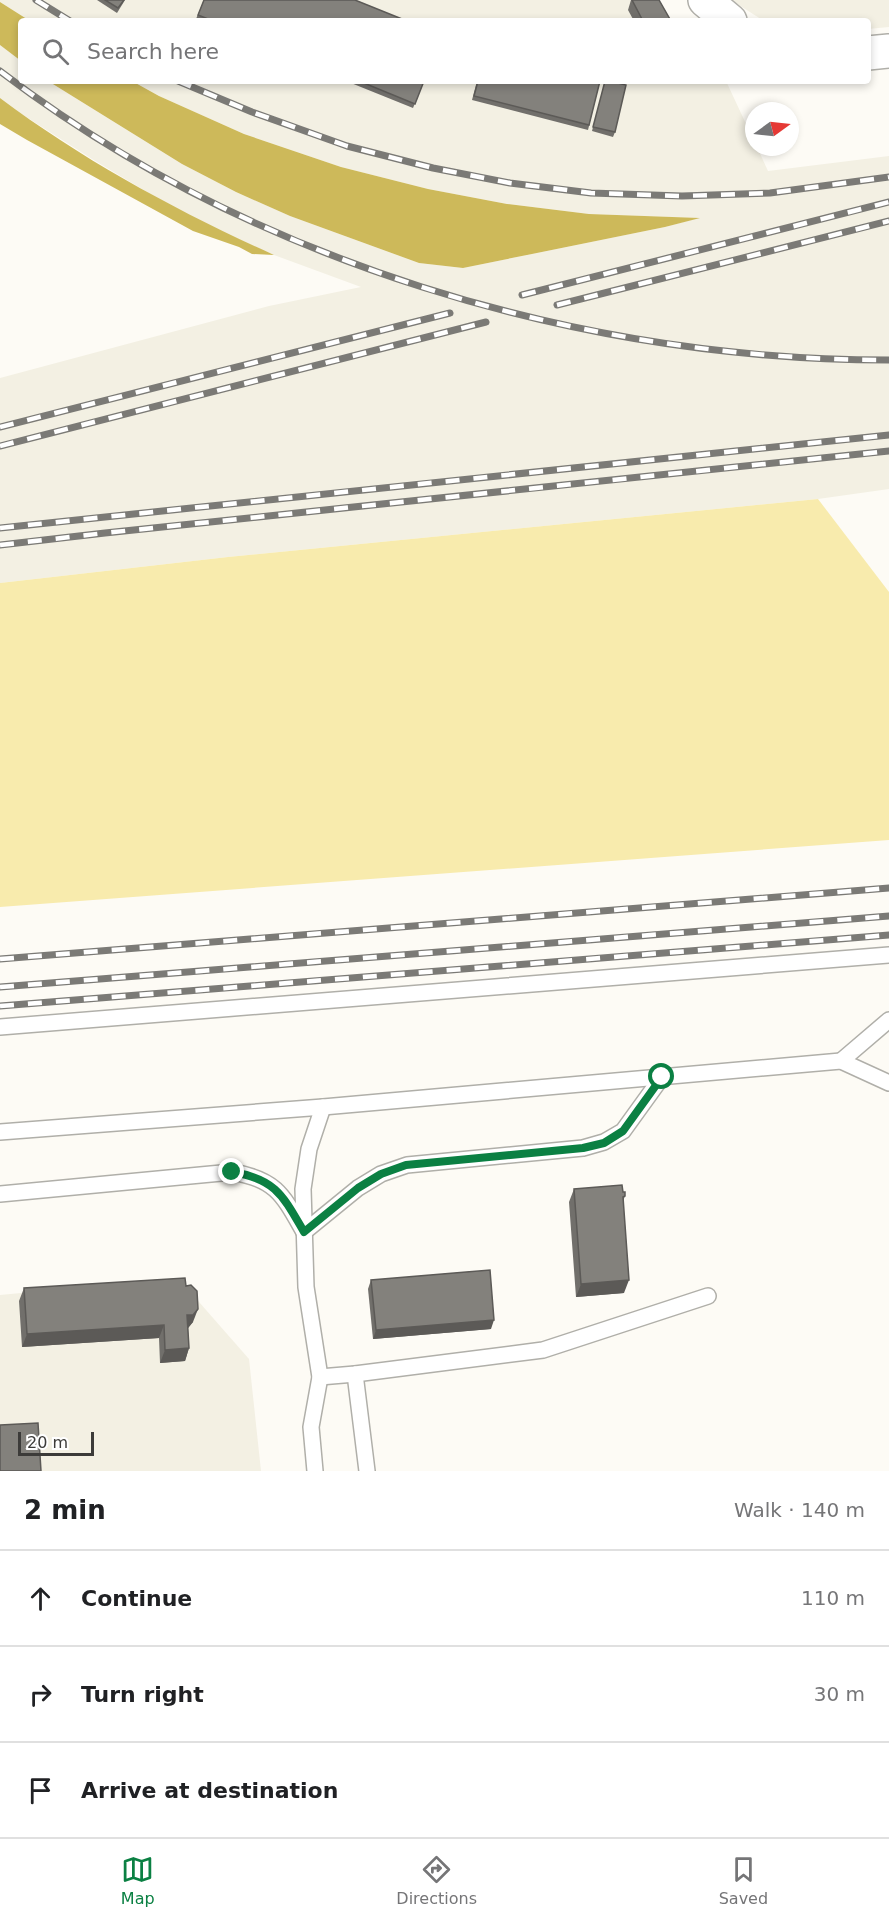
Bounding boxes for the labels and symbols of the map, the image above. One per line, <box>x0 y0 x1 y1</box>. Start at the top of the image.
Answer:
north arrow <box>745 102 799 156</box>
route start <box>648 1063 674 1089</box>
route end <box>218 1158 244 1184</box>
scale bar <box>18 1429 94 1456</box>

